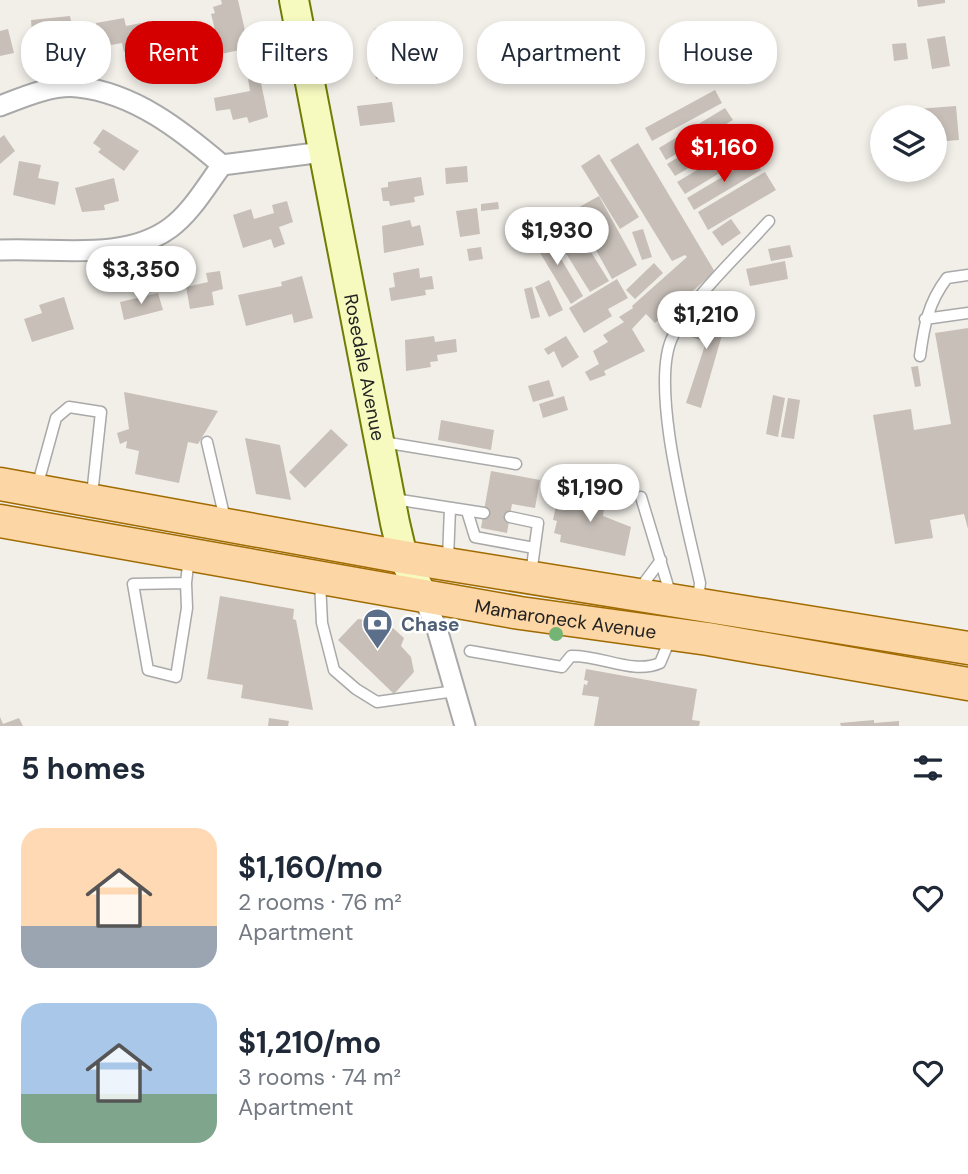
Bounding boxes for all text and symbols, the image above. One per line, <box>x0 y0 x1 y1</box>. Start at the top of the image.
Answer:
chip: Buy <box>21 21 111 84</box>
chip: Rent <box>125 21 223 84</box>
chip: Filters <box>237 21 353 84</box>
chip: New <box>367 21 463 84</box>
chip: Apartment <box>477 21 645 84</box>
chip: House <box>659 21 777 84</box>
map controls <box>870 105 947 182</box>
button: layers <box>870 105 947 182</box>
pin: $1,160 <box>667 124 781 184</box>
text: $1,160 <box>690 132 758 162</box>
pin: $1,930 <box>500 208 614 267</box>
text: $1,930 <box>521 215 593 245</box>
pin: $3,350 <box>84 246 198 306</box>
text: $3,350 <box>102 254 180 284</box>
street label: Rosedale Avenue <box>338 292 391 443</box>
pin: $1,210 <box>649 292 763 351</box>
text: $1,210 <box>673 299 739 329</box>
pin: $1,190 <box>533 464 647 524</box>
text: $1,190 <box>556 472 624 502</box>
street label: Mamaroneck Avenue <box>473 593 658 644</box>
bank icon: Chase <box>361 607 395 651</box>
place label: Chase <box>401 612 459 637</box>
text: 5 homes <box>21 749 146 788</box>
icon: filters <box>909 749 947 787</box>
text: $1,160/mo <box>238 848 383 887</box>
icon: home <box>77 856 161 940</box>
icon: heart <box>909 879 947 917</box>
text: 2 rooms · 76 m² <box>238 887 402 917</box>
text: Apartment <box>238 917 353 947</box>
text: $1,210/mo <box>238 1023 381 1062</box>
icon: home <box>77 1031 161 1115</box>
icon: heart <box>909 1054 947 1092</box>
text: 3 rooms · 74 m² <box>238 1062 401 1092</box>
text: Apartment <box>238 1092 353 1122</box>

